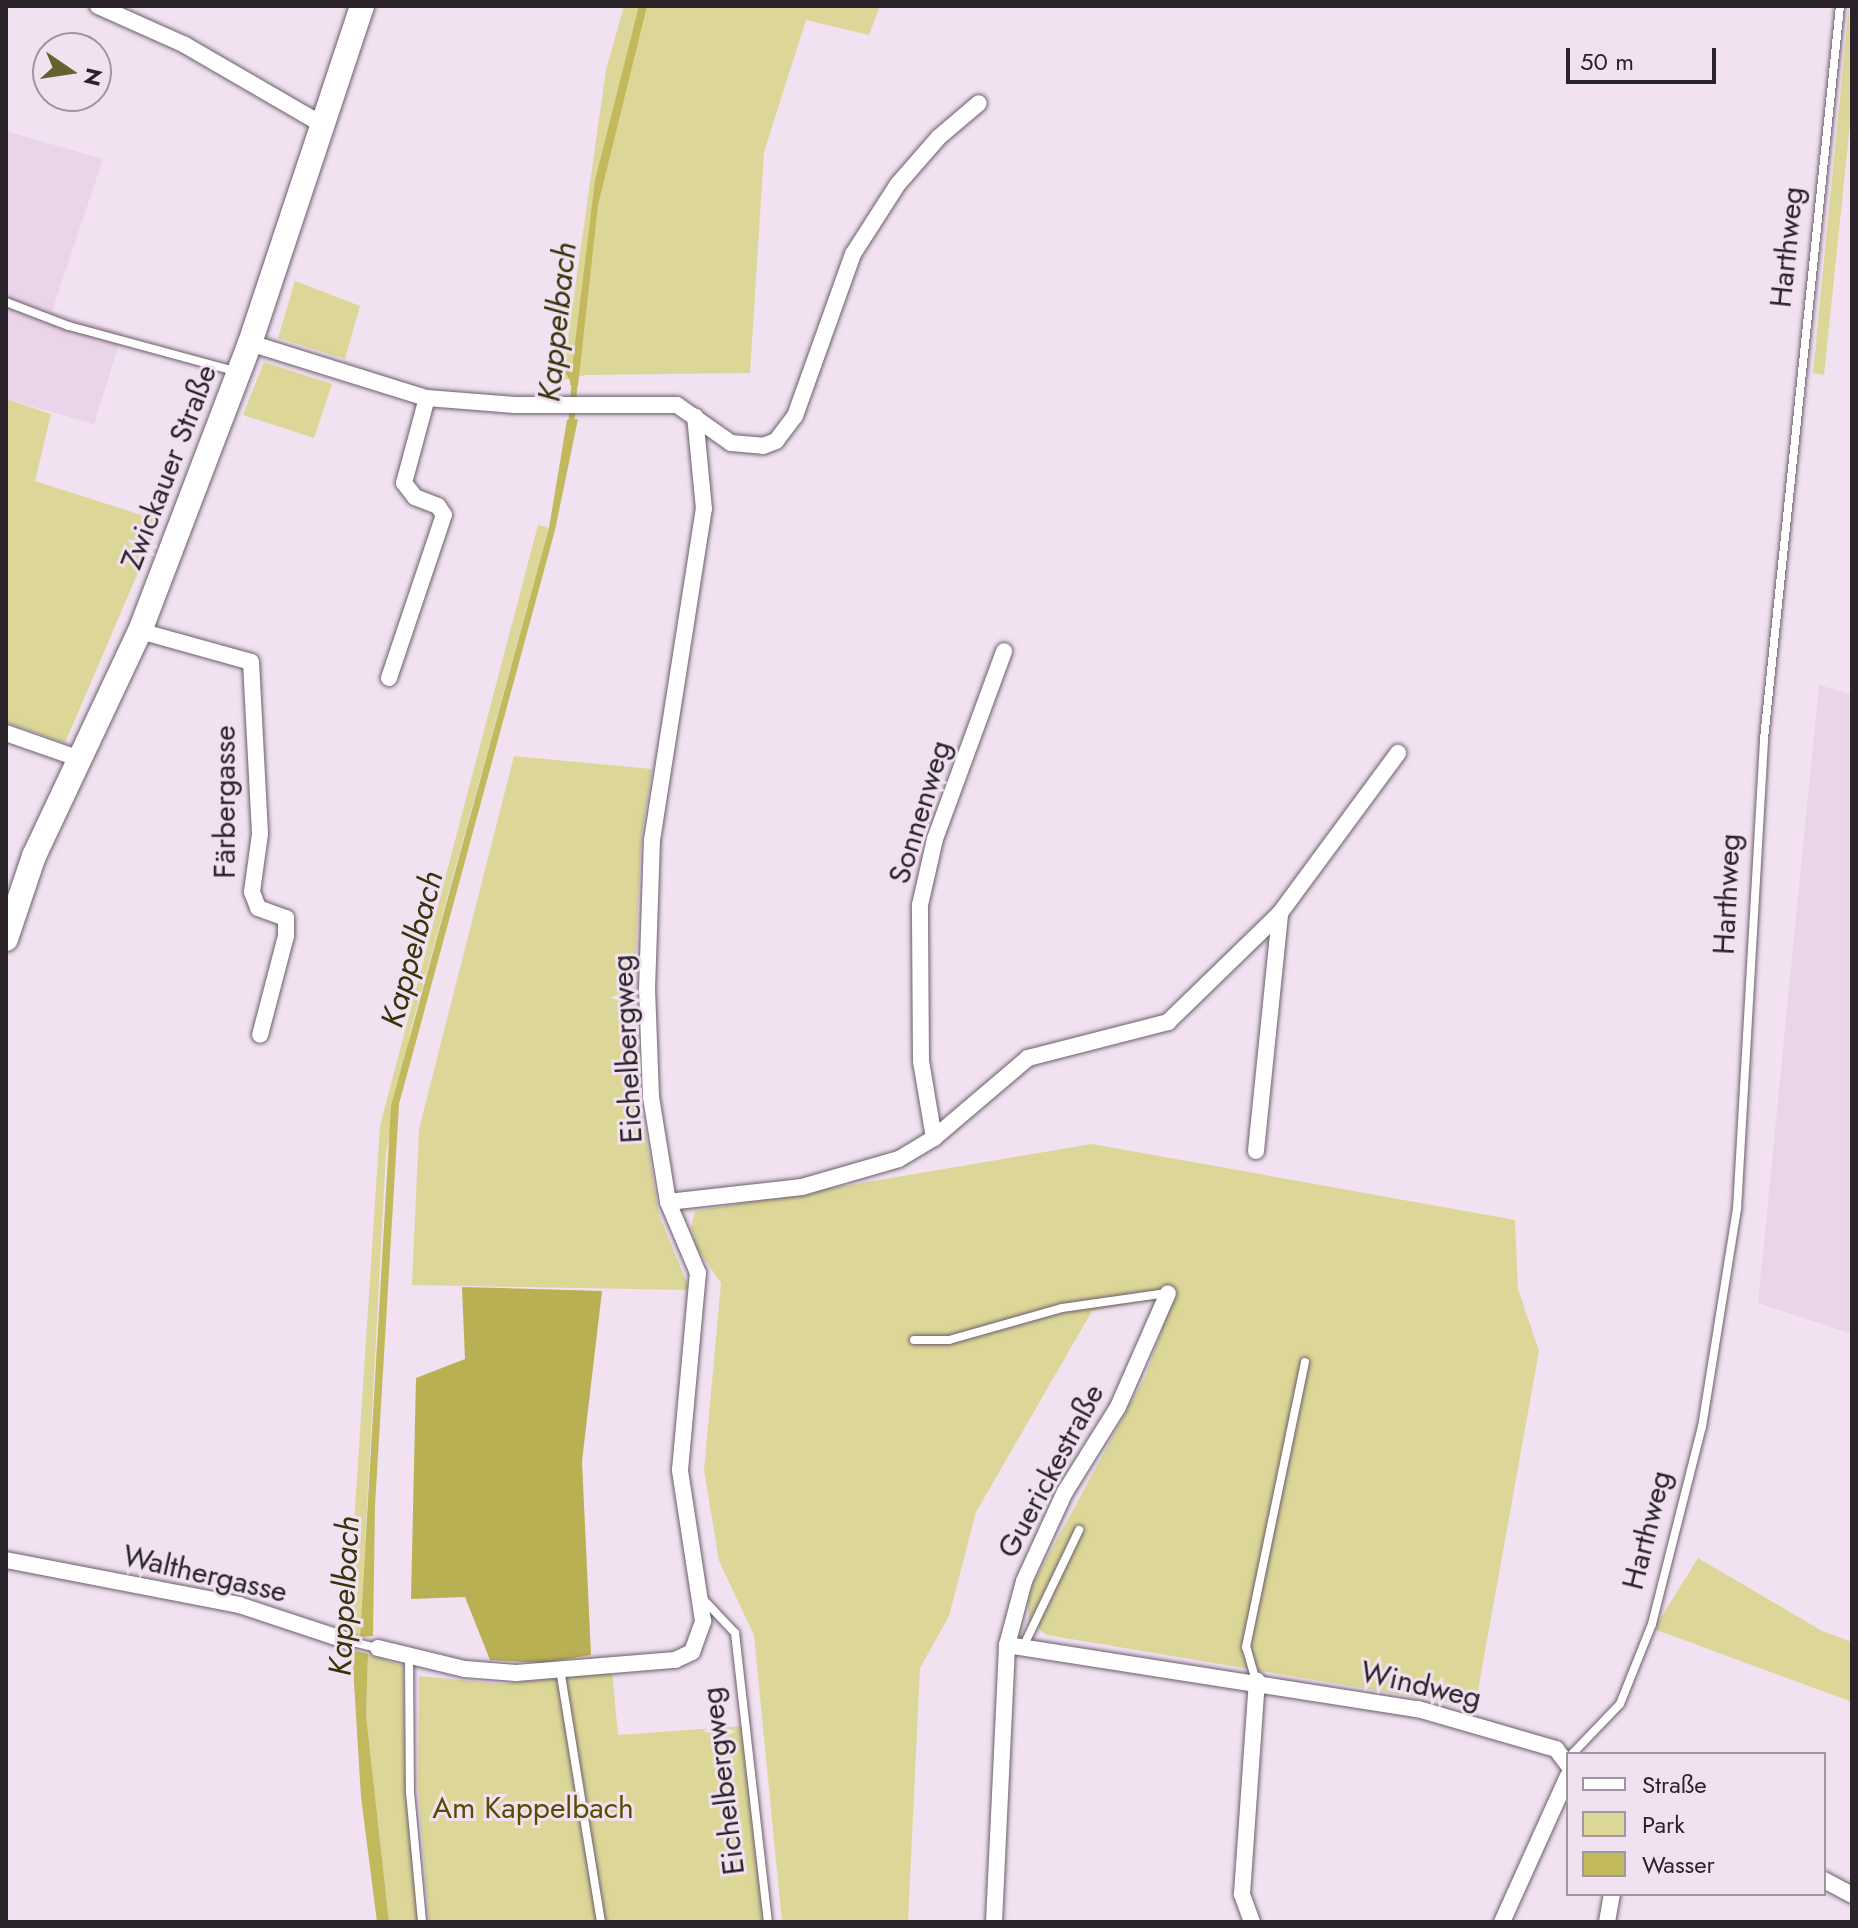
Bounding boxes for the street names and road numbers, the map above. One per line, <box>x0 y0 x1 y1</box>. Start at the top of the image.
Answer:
street label: Harthweg <box>1763 185 1811 309</box>
street label: Zwickauer Straße <box>113 360 225 574</box>
street label: Färbergasse <box>207 725 243 879</box>
street label: Sonnenweg <box>881 736 959 888</box>
street label: Harthweg <box>1706 832 1748 956</box>
street label: Eichelbergweg <box>604 954 650 1144</box>
street label: Guerickestraße <box>990 1378 1112 1564</box>
street label: Harthweg <box>1615 1467 1679 1593</box>
street label: Walthergasse <box>119 1538 291 1610</box>
street label: Windweg <box>1357 1654 1485 1716</box>
street label: Eichelbergweg <box>694 1685 752 1877</box>

